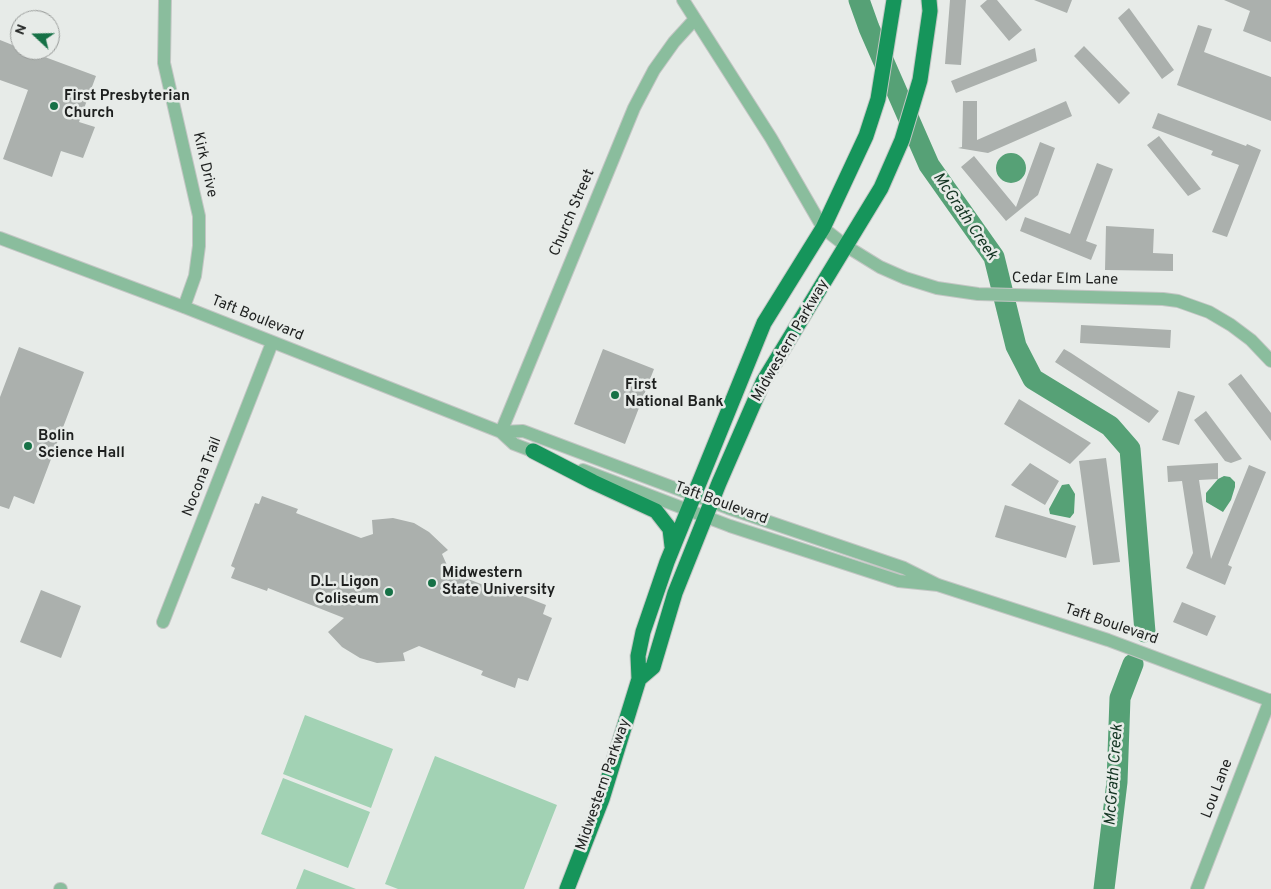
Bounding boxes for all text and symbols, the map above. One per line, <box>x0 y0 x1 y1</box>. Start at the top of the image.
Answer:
north arrow <box>10 10 60 60</box>
text: N <box>12 22 31 38</box>
place label: First Presbyterian Church <box>64 88 190 123</box>
marker: First Presbyterian Church <box>48 100 60 112</box>
street label: Kirk Drive <box>188 131 220 199</box>
street label: Church Street <box>547 167 599 259</box>
water label: McGrath Creek <box>928 169 1000 265</box>
street label: Cedar Elm Lane <box>1012 270 1118 290</box>
street label: Midwestern Parkway <box>749 277 833 405</box>
street label: Taft Boulevard <box>208 292 306 346</box>
place label: First National Bank <box>625 377 724 412</box>
marker: First National Bank <box>609 389 621 401</box>
place label: Bolin Science Hall <box>38 428 125 463</box>
street label: Nocona Trail <box>180 435 226 519</box>
marker: Bolin Science Hall <box>22 440 34 452</box>
street label: Taft Boulevard <box>672 479 770 529</box>
place label: Midwestern State University <box>442 565 555 600</box>
place label: D.L. Ligon Coliseum <box>310 574 379 609</box>
marker: Midwestern State University <box>426 577 438 589</box>
marker: D.L. Ligon Coliseum <box>383 586 395 598</box>
street label: Taft Boulevard <box>1062 601 1160 649</box>
street label: Midwestern Parkway <box>573 717 635 853</box>
water label: McGrath Creek <box>1102 723 1128 827</box>
street label: Lou Lane <box>1199 757 1237 821</box>

